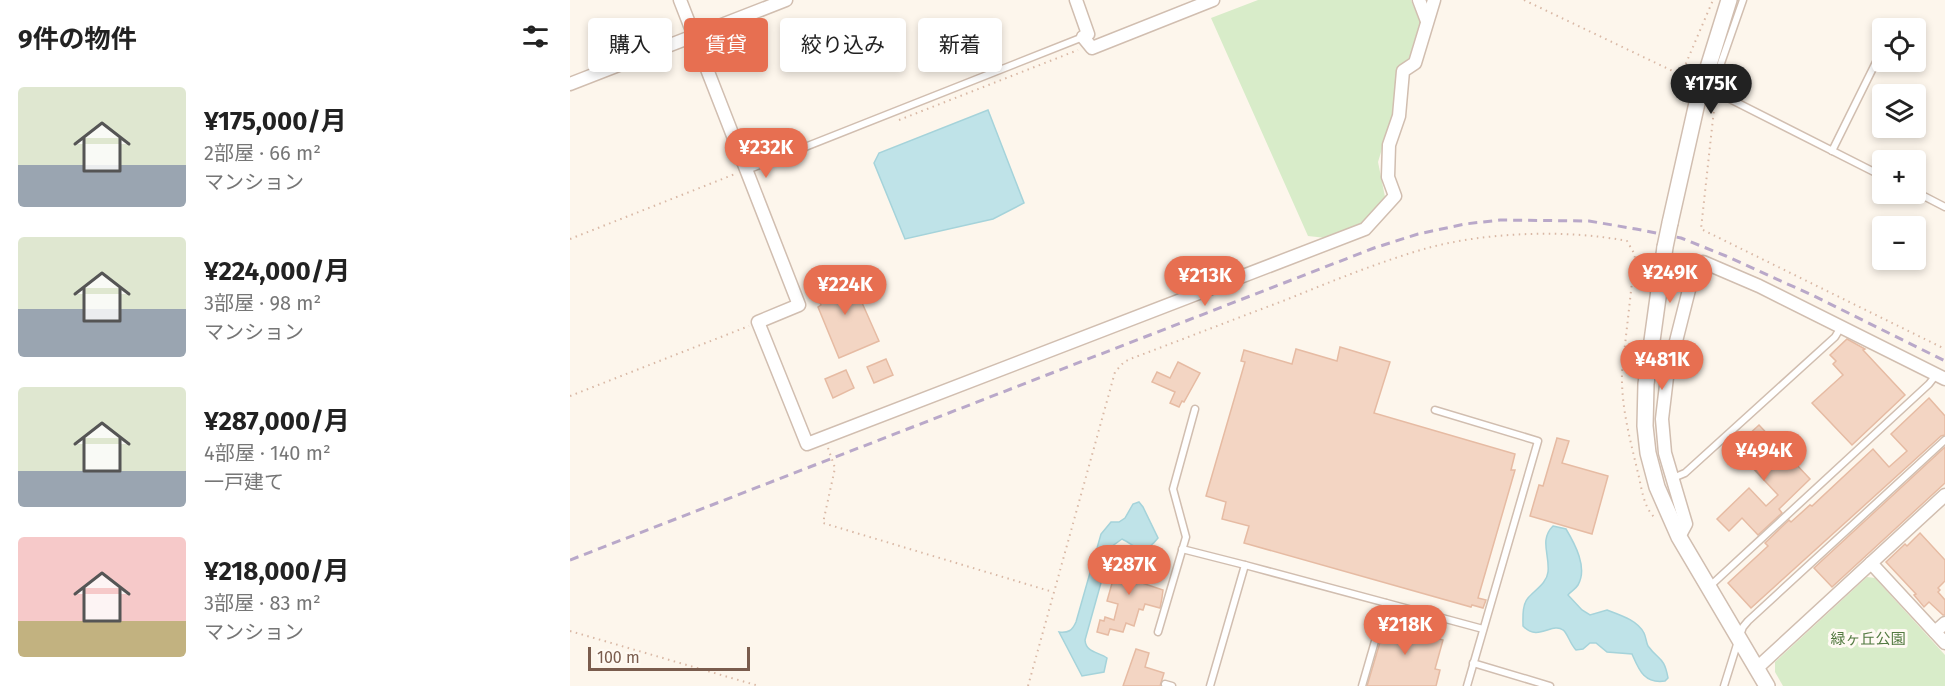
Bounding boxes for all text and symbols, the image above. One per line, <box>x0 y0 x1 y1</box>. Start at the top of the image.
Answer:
chip: 購入 <box>588 18 672 72</box>
chip: 賃貸 <box>684 18 768 72</box>
chip: 絞り込み <box>780 18 906 72</box>
chip: 新着 <box>918 18 1002 72</box>
map controls <box>1872 18 1926 270</box>
button: locate <box>1872 18 1926 72</box>
icon: filters <box>519 20 552 53</box>
text: 9件の物件 <box>18 24 137 55</box>
pin: ¥175K <box>1669 64 1753 115</box>
text: ¥175K <box>1685 71 1737 95</box>
button: layers <box>1872 84 1926 138</box>
text: ¥175,000/月 <box>204 106 347 137</box>
icon: home <box>66 111 138 183</box>
pin: ¥232K <box>724 128 808 179</box>
text: ¥232K <box>739 135 793 159</box>
text: 2部屋 · 66 m² <box>204 141 321 165</box>
button: + <box>1872 150 1926 204</box>
text: マンション <box>204 170 304 194</box>
button: − <box>1872 216 1926 270</box>
pin: ¥249K <box>1628 253 1712 304</box>
text: ¥224,000/月 <box>204 256 350 287</box>
pin: ¥213K <box>1163 256 1247 307</box>
text: ¥249K <box>1642 260 1698 284</box>
icon: home <box>66 261 138 333</box>
text: ¥213K <box>1178 263 1232 287</box>
pin: ¥224K <box>803 265 887 316</box>
text: ¥224K <box>817 272 873 296</box>
text: 3部屋 · 98 m² <box>204 291 321 315</box>
text: マンション <box>204 320 304 344</box>
pin: ¥481K <box>1620 340 1704 391</box>
text: ¥481K <box>1634 347 1690 371</box>
text: ¥287,000/月 <box>204 406 350 437</box>
icon: home <box>66 411 138 483</box>
pin: ¥494K <box>1722 431 1806 482</box>
text: ¥494K <box>1736 438 1792 462</box>
text: 4部屋 · 140 m² <box>204 441 331 465</box>
text: 一戸建て <box>204 470 284 494</box>
pin: ¥287K <box>1087 545 1171 596</box>
text: ¥287K <box>1102 552 1156 576</box>
text: ¥218,000/月 <box>204 556 349 587</box>
icon: home <box>66 561 138 633</box>
text: 3部屋 · 83 m² <box>204 591 321 615</box>
pin: ¥218K <box>1363 605 1447 656</box>
text: ¥218K <box>1378 612 1432 636</box>
text: マンション <box>204 620 304 644</box>
park label: 緑ヶ丘公園 <box>1830 630 1906 648</box>
scale bar <box>588 644 750 672</box>
text: 100 m <box>597 648 640 667</box>

